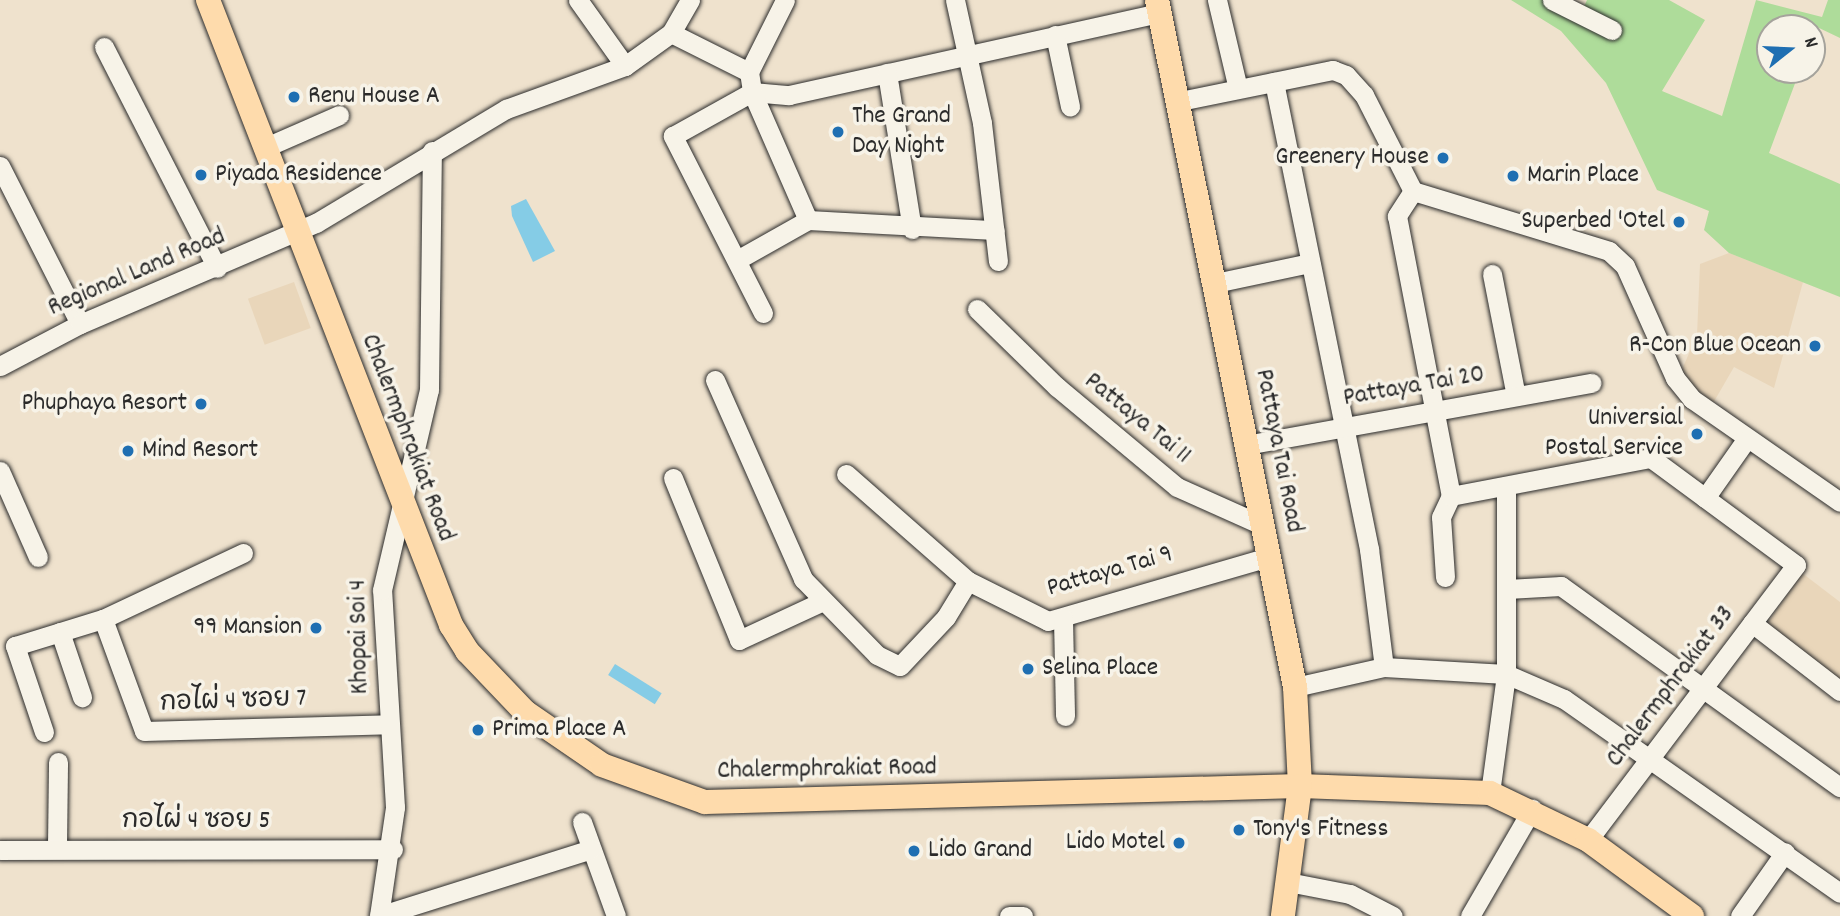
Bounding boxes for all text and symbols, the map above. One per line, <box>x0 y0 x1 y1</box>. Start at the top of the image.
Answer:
north arrow <box>1756 14 1826 84</box>
text: N <box>1795 34 1824 52</box>
place label: Renu House A <box>308 81 440 113</box>
marker: Renu House A <box>286 89 302 105</box>
place label: The Grand Day Night <box>852 101 951 162</box>
marker: The Grand Day Night <box>830 124 846 140</box>
place label: Greenery House <box>1275 142 1429 174</box>
marker: Greenery House <box>1435 150 1451 166</box>
place label: Piyada Residence <box>215 159 382 191</box>
place label: Marin Place <box>1527 160 1639 192</box>
marker: Piyada Residence <box>193 167 209 183</box>
marker: Marin Place <box>1505 168 1521 184</box>
place label: Superbed 'Otel <box>1521 206 1665 238</box>
marker: Superbed 'Otel <box>1671 214 1687 230</box>
street label: Regional Land Road <box>44 222 230 324</box>
street label: Chalermphrakiat Road <box>353 330 461 546</box>
place label: R-Con Blue Ocean <box>1629 330 1801 362</box>
marker: R-Con Blue Ocean <box>1807 338 1823 354</box>
street label: Pattaya Tai 20 <box>1341 359 1487 415</box>
street label: Pattaya Tai 11 <box>1077 366 1197 472</box>
street label: Pattaya Tai Road <box>1247 367 1309 535</box>
place label: Phuphaya Resort <box>21 388 187 420</box>
marker: Phuphaya Resort <box>193 396 209 412</box>
place label: Universial Postal Service <box>1545 403 1683 464</box>
marker: Universial Postal Service <box>1689 426 1705 442</box>
place label: Mind Resort <box>142 435 258 467</box>
marker: Mind Resort <box>120 443 136 459</box>
street label: Pattaya Tai 9 <box>1044 539 1176 605</box>
street label: Khopai Soi 4 <box>343 579 377 695</box>
street label: Chalermphrakiat 33 <box>1600 600 1742 774</box>
place label: 99 Mansion <box>194 612 302 644</box>
marker: 99 Mansion <box>308 620 324 636</box>
place label: Selina Place <box>1042 653 1158 685</box>
marker: Selina Place <box>1020 661 1036 677</box>
street label: กอไผ่ 4 ซอย 7 <box>159 684 307 720</box>
place label: Prima Place A <box>492 714 626 746</box>
marker: Prima Place A <box>470 722 486 738</box>
street label: Chalermphrakiat Road <box>717 752 937 788</box>
street label: กอไผ่ 4 ซอย 5 <box>121 806 271 838</box>
place label: Tony's Fitness <box>1253 814 1388 846</box>
marker: Tony's Fitness <box>1231 822 1247 838</box>
place label: Lido Motel <box>1066 827 1165 859</box>
place label: Lido Grand <box>928 835 1032 867</box>
marker: Lido Motel <box>1171 835 1187 851</box>
marker: Lido Grand <box>906 843 922 859</box>

